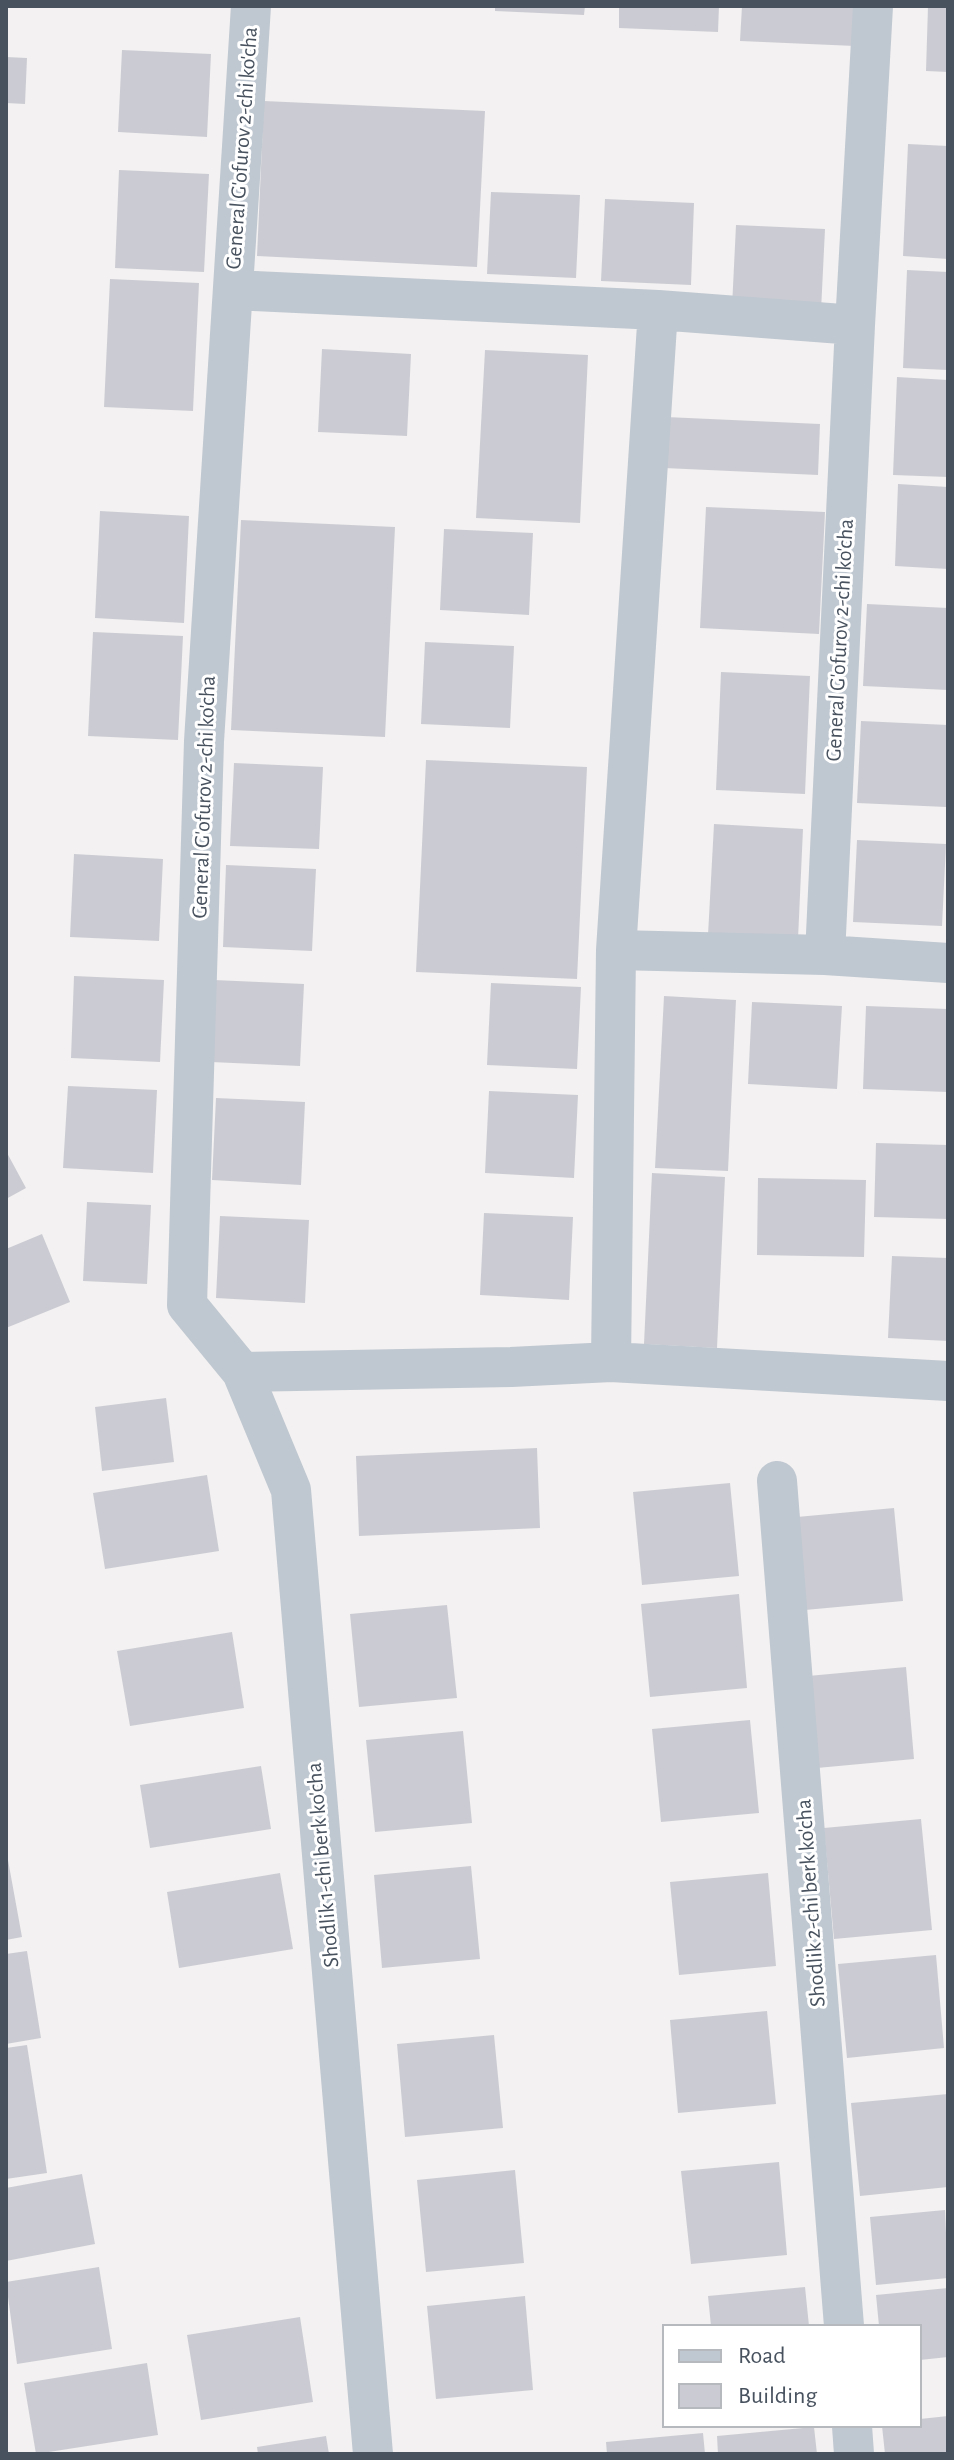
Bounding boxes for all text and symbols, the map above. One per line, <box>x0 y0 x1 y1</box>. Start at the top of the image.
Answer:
street label: General G'ofurov 2-chi ko'cha <box>220 26 264 270</box>
street label: General G'ofurov 2-chi ko'cha <box>820 518 860 762</box>
street label: General G'ofurov 2-chi ko'cha <box>187 675 221 919</box>
street label: Shodlik 1-chi berk ko'cha <box>301 1761 345 1969</box>
street label: Shodlik 2-chi berk ko'cha <box>791 1798 831 2008</box>
legend <box>662 2324 922 2428</box>
text: Road <box>738 2344 786 2368</box>
text: Building <box>738 2384 817 2408</box>

